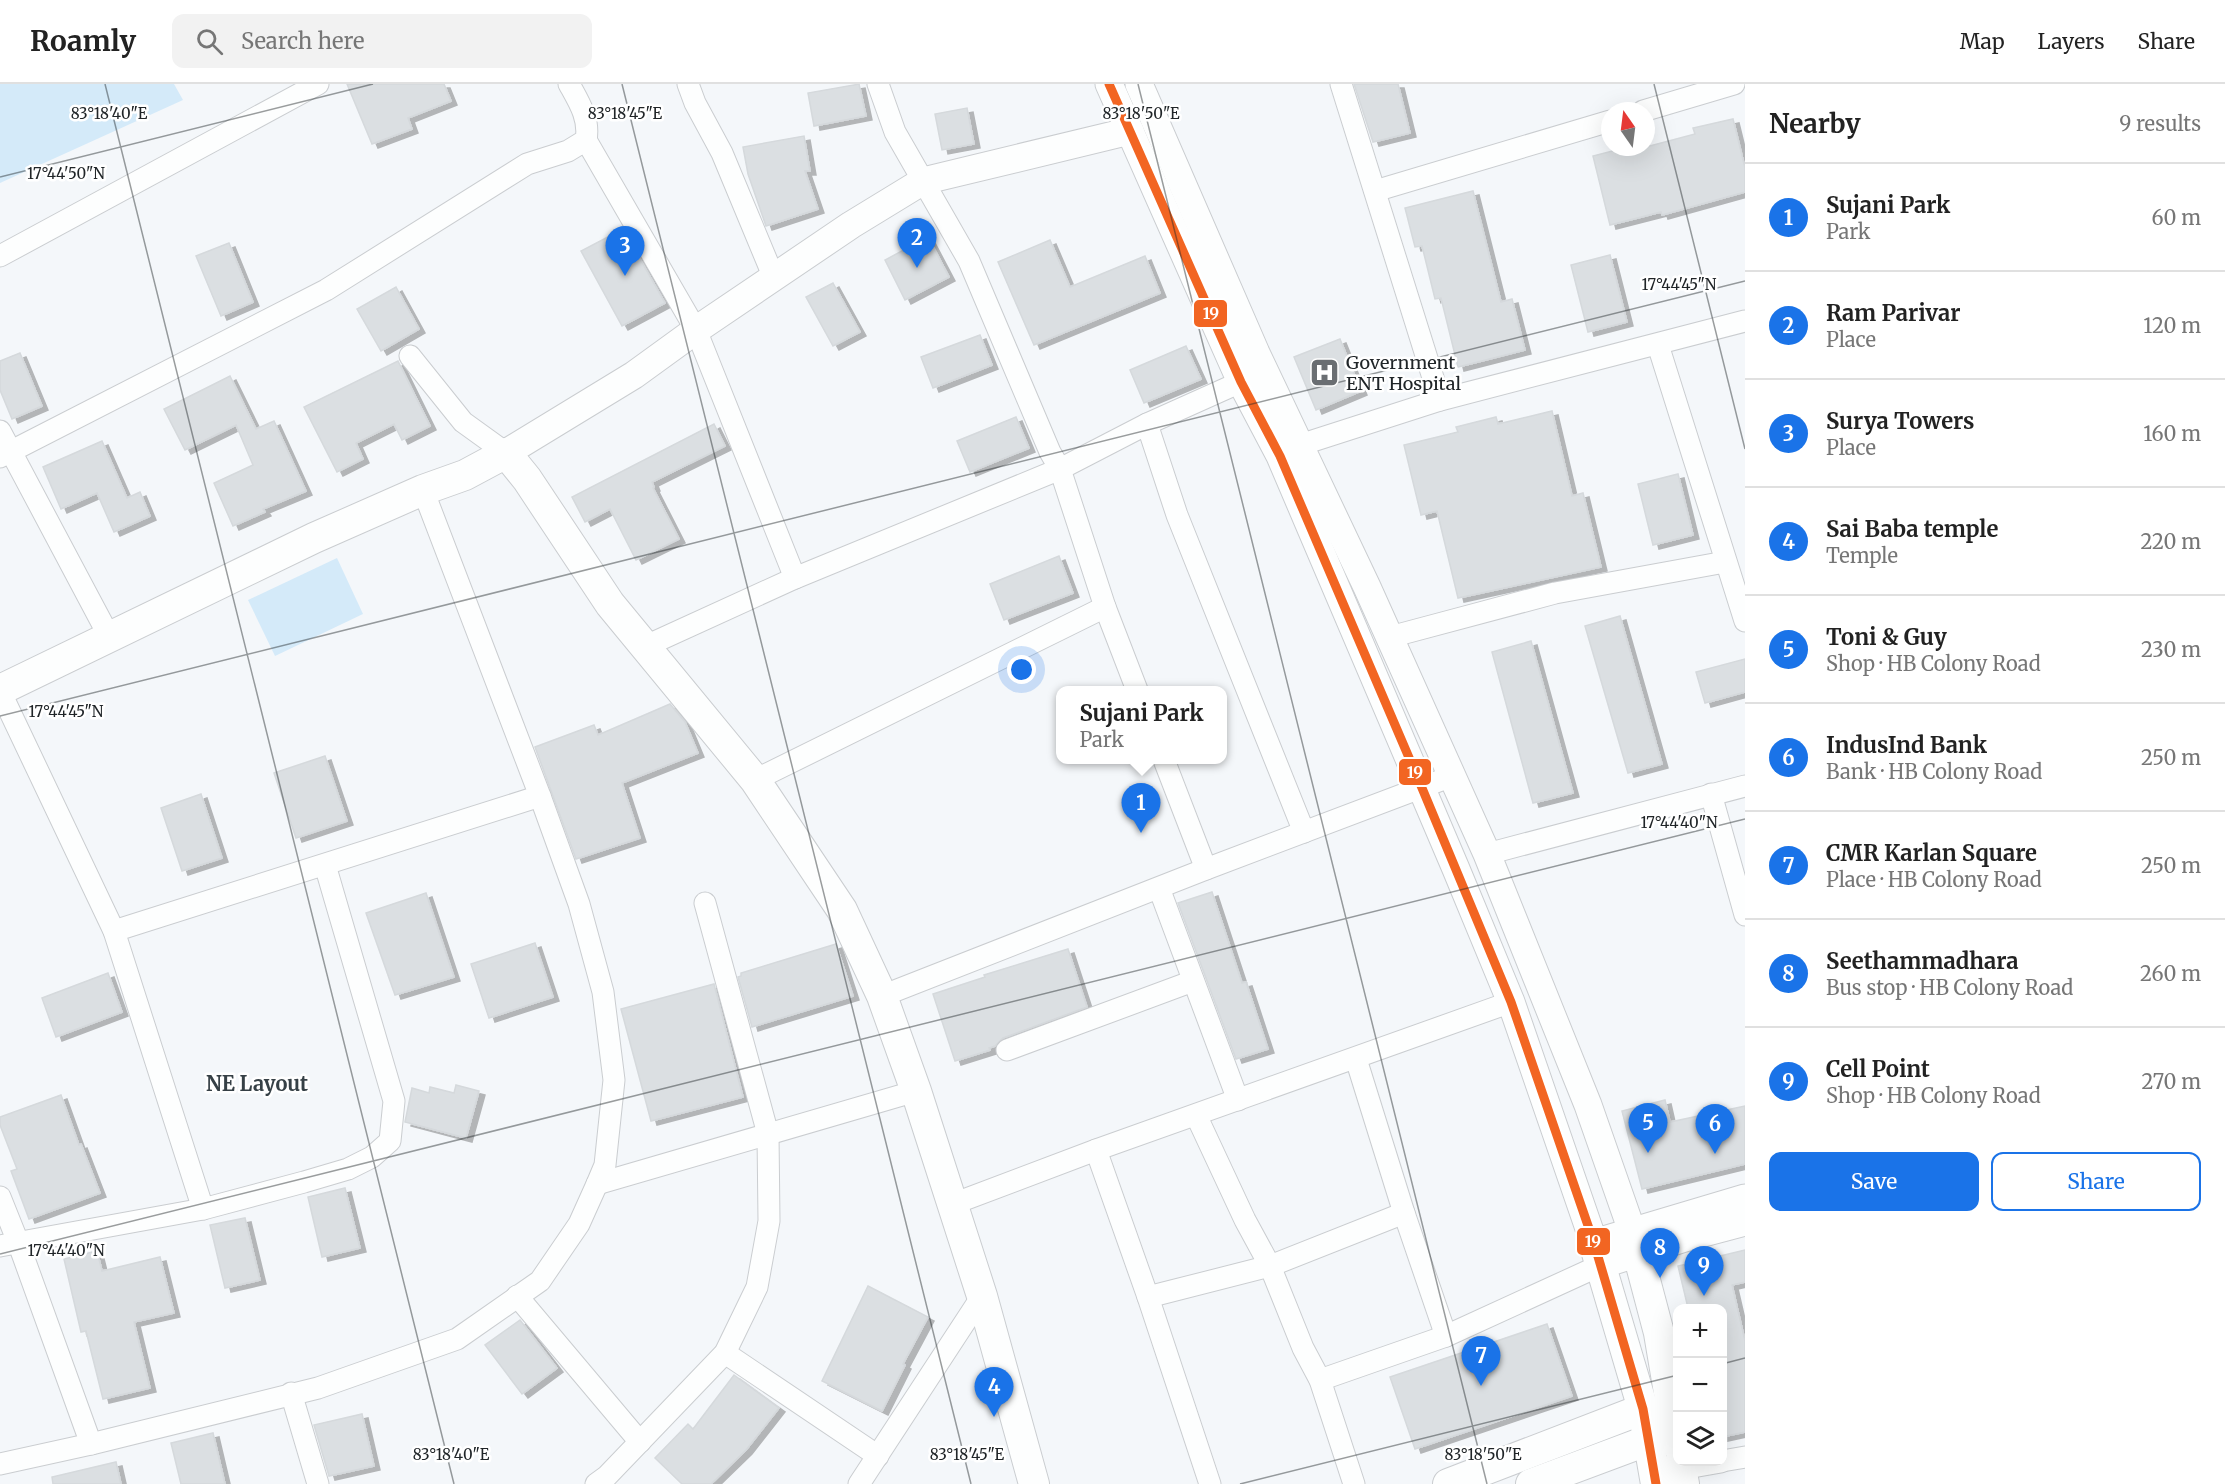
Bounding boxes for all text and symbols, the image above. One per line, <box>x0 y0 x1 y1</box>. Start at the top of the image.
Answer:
search box <box>172 14 592 68</box>
text: Roamly <box>30 23 136 59</box>
icon: search <box>193 25 226 58</box>
text: Search here <box>241 27 364 55</box>
text: Map <box>1960 28 2005 55</box>
text: Layers <box>2038 28 2105 55</box>
text: Share <box>2138 28 2195 55</box>
north arrow <box>1601 102 1655 156</box>
text: 83°18'40"E <box>71 104 148 123</box>
text: 83°18'45"E <box>588 104 663 123</box>
text: 83°18'50"E <box>1102 104 1180 123</box>
text: Nearby <box>1769 107 1861 140</box>
text: 9 results <box>2119 111 2201 136</box>
text: 17°44'50"N <box>27 164 105 183</box>
text: Sujani Park <box>1826 191 1950 219</box>
text: 1 <box>1784 205 1793 230</box>
text: 60 m <box>2151 205 2201 230</box>
pin: 2 <box>898 218 936 268</box>
text: Park <box>1826 219 1870 244</box>
pin: 3 <box>606 226 644 276</box>
text: 17°44'45"N <box>1642 275 1717 294</box>
line badge: 19 <box>1193 299 1228 328</box>
text: Ram Parivar <box>1826 299 1961 327</box>
text: 19 <box>1203 303 1219 323</box>
text: 2 <box>1783 313 1794 338</box>
text: 120 m <box>2143 313 2201 338</box>
text: Place <box>1826 327 1876 352</box>
place label: Government ENT Hospital <box>1346 351 1462 395</box>
hospital icon: Government ENT Hospital <box>1309 357 1341 389</box>
text: Surya Towers <box>1826 407 1974 435</box>
text: 3 <box>1783 421 1794 446</box>
text: 160 m <box>2143 421 2201 446</box>
text: Place <box>1826 435 1876 460</box>
text: Sai Baba temple <box>1826 515 1998 543</box>
text: 4 <box>1782 529 1795 554</box>
text: 220 m <box>2141 529 2201 554</box>
text: Temple <box>1826 543 1898 568</box>
text: Toni & Guy <box>1826 623 1947 651</box>
text: 5 <box>1783 637 1794 662</box>
text: 230 m <box>2141 637 2201 662</box>
text: Shop · HB Colony Road <box>1826 651 2041 676</box>
your location <box>1007 655 1036 684</box>
popup <box>1056 686 1227 764</box>
text: Sujani Park <box>1079 699 1204 727</box>
text: 17°44'45"N <box>29 702 104 721</box>
text: Park <box>1079 727 1124 752</box>
text: IndusInd Bank <box>1826 731 1987 759</box>
text: 6 <box>1782 745 1795 770</box>
text: 250 m <box>2141 745 2201 770</box>
line badge: 19 <box>1398 758 1432 786</box>
text: Bank · HB Colony Road <box>1826 759 2042 784</box>
text: 19 <box>1407 762 1423 782</box>
pin: 1 <box>1122 784 1160 833</box>
text: 17°44'40"N <box>1640 813 1718 832</box>
text: CMR Karlan Square <box>1826 839 2037 867</box>
text: 7 <box>1783 853 1795 878</box>
text: 250 m <box>2141 853 2201 878</box>
text: Place · HB Colony Road <box>1826 867 2042 892</box>
text: Seethammadhara <box>1826 947 2019 975</box>
text: 8 <box>1782 961 1795 986</box>
text: 260 m <box>2140 961 2201 986</box>
text: Bus stop · HB Colony Road <box>1826 975 2073 1000</box>
text: Cell Point <box>1826 1055 1930 1083</box>
text: 9 <box>1782 1069 1795 1094</box>
text: 270 m <box>2141 1069 2201 1094</box>
district label: NE Layout <box>206 1071 308 1096</box>
text: Shop · HB Colony Road <box>1826 1083 2041 1108</box>
pin: 5 <box>1628 1104 1668 1153</box>
pin: 6 <box>1696 1104 1734 1154</box>
button: Save <box>1769 1152 1979 1211</box>
button: Share <box>1991 1152 2201 1211</box>
line badge: 19 <box>1576 1227 1611 1256</box>
pin: 8 <box>1640 1228 1680 1278</box>
text: 19 <box>1585 1231 1601 1251</box>
text: 17°44'40"N <box>27 1241 105 1260</box>
pin: 9 <box>1684 1246 1724 1296</box>
map controls <box>1673 1304 1727 1466</box>
button: + <box>1673 1304 1727 1358</box>
pin: 7 <box>1462 1336 1500 1386</box>
button: − <box>1673 1358 1727 1412</box>
pin: 4 <box>974 1368 1014 1417</box>
button: layers <box>1673 1412 1727 1466</box>
text: 83°18'40"E <box>413 1445 490 1464</box>
text: 83°18'45"E <box>930 1445 1005 1464</box>
text: 83°18'50"E <box>1444 1445 1522 1464</box>

